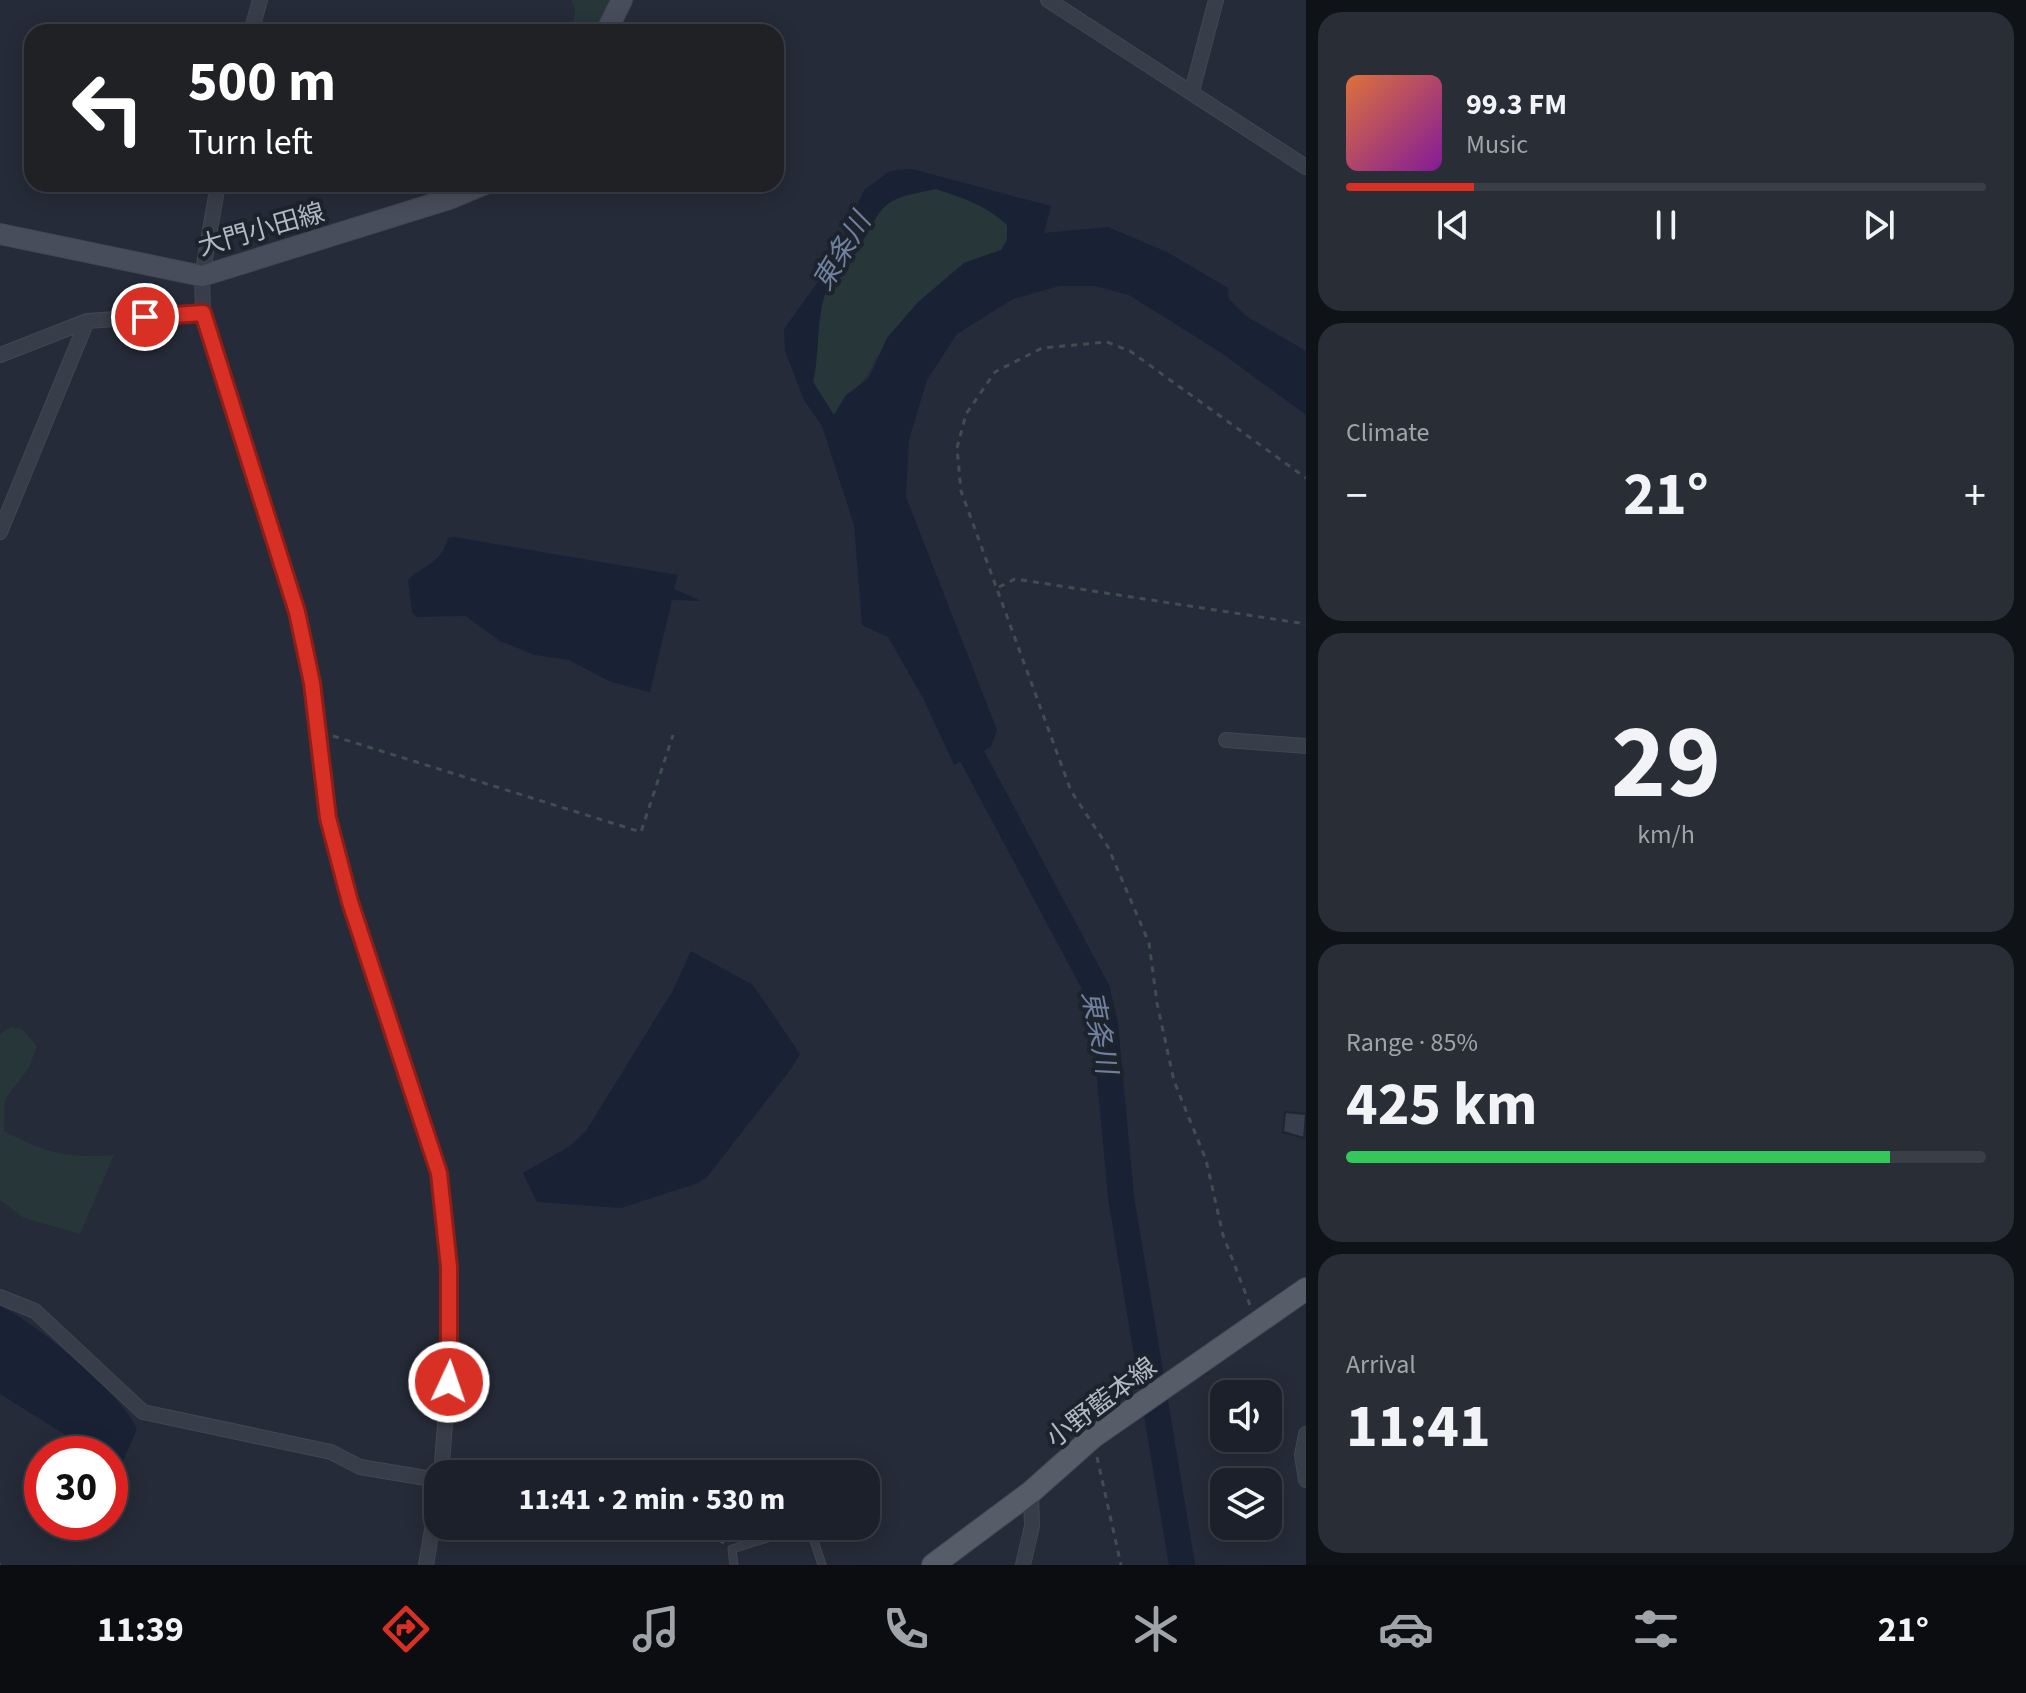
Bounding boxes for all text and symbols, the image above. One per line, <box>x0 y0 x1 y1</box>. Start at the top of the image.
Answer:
text: 500 m <box>188 43 336 122</box>
icon: left <box>56 56 160 160</box>
text: 99.3 FM <box>1466 83 1567 126</box>
text: Turn left <box>188 117 313 168</box>
text: Music <box>1466 126 1528 163</box>
street label: 大門小田線 <box>194 194 329 265</box>
water label: 東条川 <box>803 203 882 298</box>
icon: previous <box>1431 203 1475 247</box>
icon: pause <box>1644 203 1688 247</box>
icon: next <box>1857 203 1901 247</box>
pin <box>111 283 179 351</box>
icon: arrive <box>123 295 167 339</box>
text: Climate <box>1346 414 1430 451</box>
text: 21° <box>1623 453 1709 538</box>
text: − <box>1346 465 1368 528</box>
text: + <box>1964 465 1986 528</box>
text: 29 <box>1611 690 1721 838</box>
text: km/h <box>1637 816 1695 853</box>
water label: 東条川 <box>1071 987 1127 1080</box>
text: Range · 85% <box>1346 1024 1478 1061</box>
text: 425 km <box>1346 1063 1537 1148</box>
position arrow <box>407 1340 491 1424</box>
text: Arrival <box>1346 1346 1416 1383</box>
street label: 小野藍本線 <box>1038 1349 1164 1456</box>
map controls <box>1210 1380 1282 1540</box>
button: sound <box>1210 1380 1282 1452</box>
text: 11:41 <box>1346 1385 1491 1470</box>
speed limit sign: 30 <box>24 1436 128 1540</box>
button: layers <box>1210 1468 1282 1540</box>
text: 11:41 · 2 min · 530 m <box>519 1478 785 1521</box>
icon: directions <box>378 1601 434 1657</box>
icon: music <box>628 1601 684 1657</box>
icon: phone <box>878 1601 934 1657</box>
icon: climate <box>1128 1601 1184 1657</box>
icon: car <box>1378 1601 1434 1657</box>
icon: filters <box>1628 1601 1684 1657</box>
text: 11:39 <box>97 1604 184 1655</box>
text: 21° <box>1878 1604 1929 1655</box>

